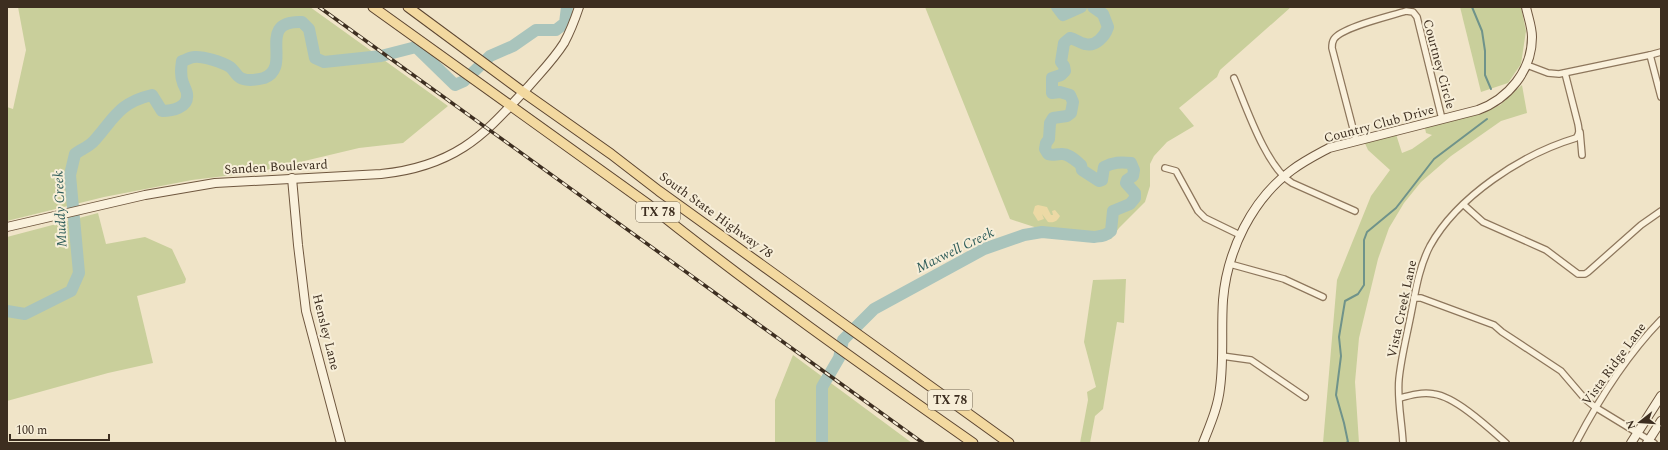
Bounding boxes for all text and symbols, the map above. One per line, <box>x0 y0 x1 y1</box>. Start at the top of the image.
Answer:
street label: Courtney Circle <box>1417 17 1461 111</box>
street label: Country Club Drive <box>1322 100 1436 148</box>
street label: Sanden Boulevard <box>224 154 328 180</box>
street label: South State Highway 78 <box>655 167 777 263</box>
water label: Muddy Creek <box>47 170 72 248</box>
road number: TX 78 <box>636 202 680 222</box>
water label: Maxwell Creek <box>912 222 998 278</box>
street label: Vista Creek Lane <box>1382 258 1422 360</box>
street label: Hensley Lane <box>307 292 345 372</box>
street label: Vista Ridge Lane <box>1577 318 1651 410</box>
road number: TX 78 <box>928 390 972 410</box>
north arrow <box>1620 402 1660 442</box>
scale bar <box>10 416 109 442</box>
text: N <box>1621 418 1640 432</box>
text: 100 m <box>16 421 47 440</box>

